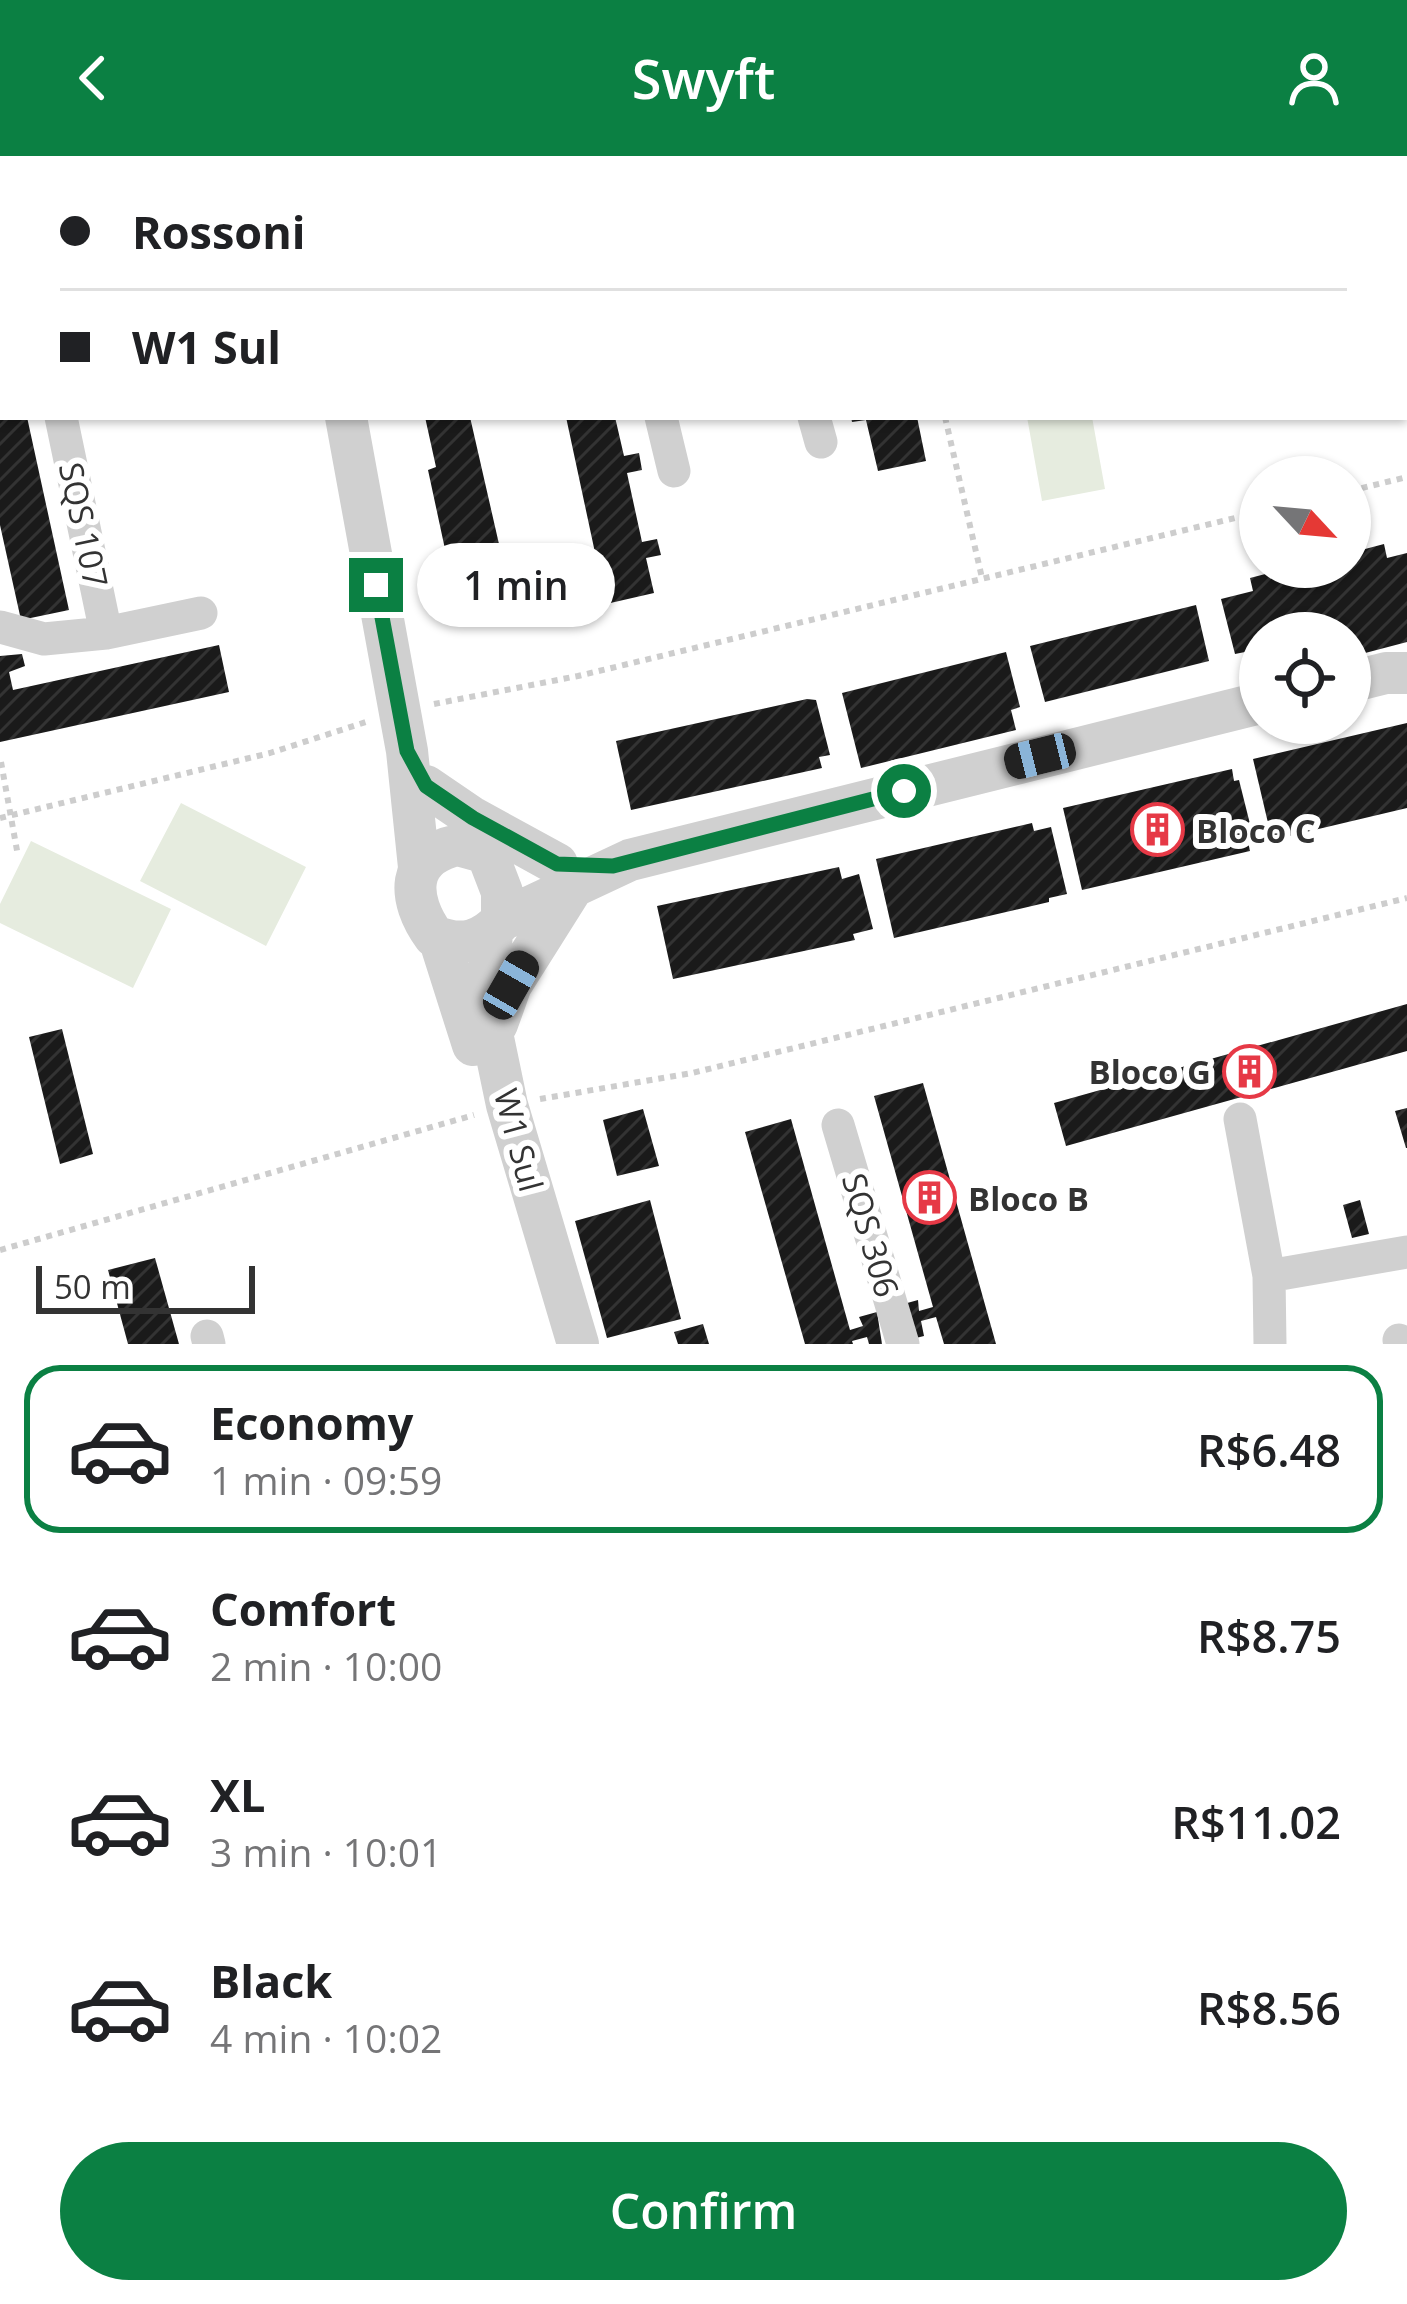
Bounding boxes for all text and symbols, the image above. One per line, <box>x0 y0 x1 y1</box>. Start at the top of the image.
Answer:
text: Swyft <box>632 41 775 115</box>
icon: back <box>60 45 126 111</box>
icon: person <box>1281 45 1347 111</box>
text: Rossoni <box>132 201 305 262</box>
text: W1 Sul <box>132 316 281 377</box>
north arrow <box>1239 456 1371 588</box>
map controls <box>1239 456 1371 744</box>
street label: SQS 107 <box>49 458 119 592</box>
callout: 1 min <box>418 543 616 627</box>
route end <box>349 558 403 612</box>
text: 1 min <box>463 558 569 611</box>
button: locate <box>1239 612 1371 744</box>
car <box>1001 730 1079 782</box>
route start <box>877 764 931 818</box>
building icon: Bloco C <box>1129 802 1185 858</box>
place label: Bloco C <box>1196 808 1316 853</box>
car <box>477 945 545 1025</box>
building icon: Bloco G <box>1222 1043 1278 1099</box>
place label: Bloco G <box>1088 1049 1211 1094</box>
street label: W1 Sul <box>484 1084 554 1196</box>
street label: SQS 306 <box>832 1168 910 1302</box>
building icon: Bloco B <box>901 1170 957 1226</box>
place label: Bloco B <box>968 1176 1089 1221</box>
scale bar <box>36 1260 255 1313</box>
text: 50 m <box>54 1264 131 1309</box>
text: Economy <box>210 1392 413 1453</box>
icon: car <box>66 1395 174 1503</box>
text: R$6.48 <box>1197 1419 1341 1480</box>
text: 1 min · 09:59 <box>210 1453 442 1506</box>
text: Comfort <box>210 1578 396 1639</box>
icon: car <box>66 1581 174 1689</box>
text: R$8.75 <box>1197 1605 1341 1666</box>
text: 2 min · 10:00 <box>210 1639 442 1692</box>
text: XL <box>210 1764 265 1825</box>
icon: car <box>66 1767 174 1875</box>
text: R$11.02 <box>1171 1791 1341 1852</box>
text: 3 min · 10:01 <box>210 1825 442 1878</box>
text: Black <box>210 1950 332 2011</box>
icon: car <box>66 1953 174 2061</box>
text: R$8.56 <box>1197 1977 1341 2038</box>
text: 4 min · 10:02 <box>210 2011 442 2064</box>
button: Confirm <box>60 2142 1347 2280</box>

